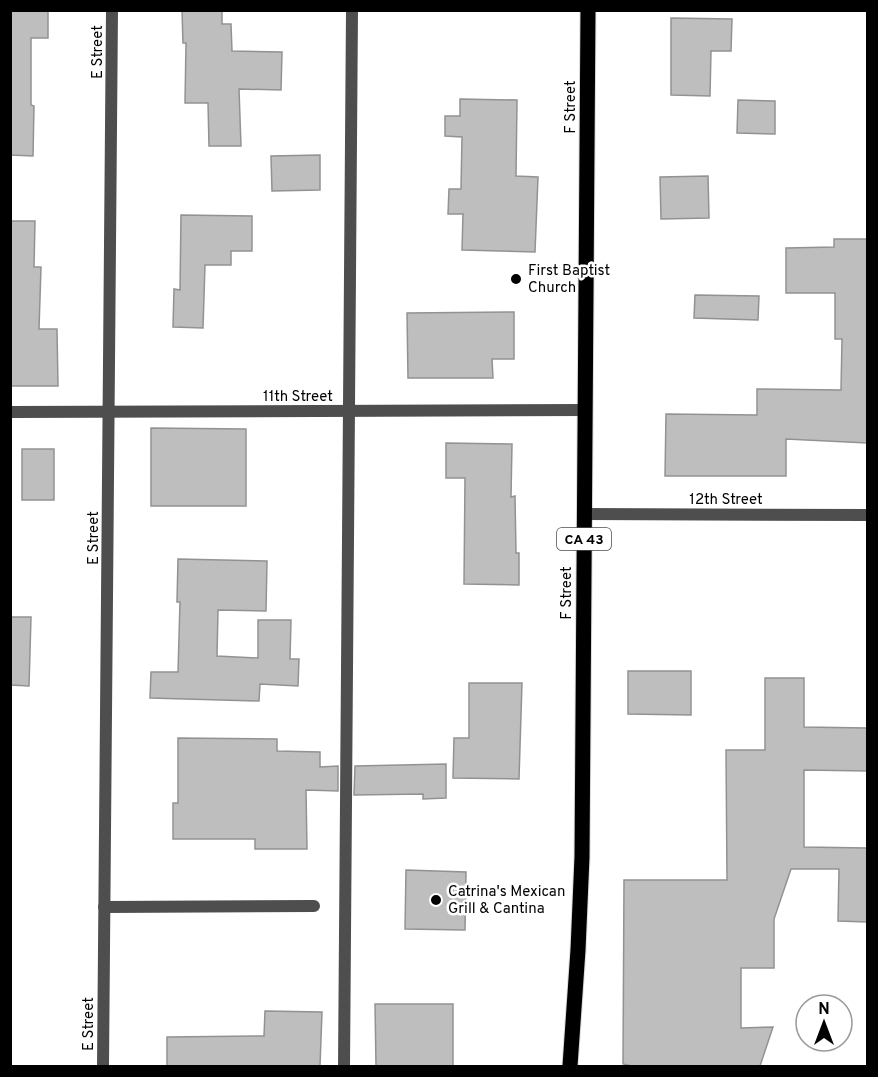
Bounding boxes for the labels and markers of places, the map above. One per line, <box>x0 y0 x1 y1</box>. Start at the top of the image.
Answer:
place label: First Baptist Church <box>528 262 610 298</box>
marker: First Baptist Church <box>509 272 523 286</box>
place label: Catrina's Mexican Grill & Cantina <box>448 883 565 919</box>
marker: Catrina's Mexican Grill & Cantina <box>429 893 443 907</box>

